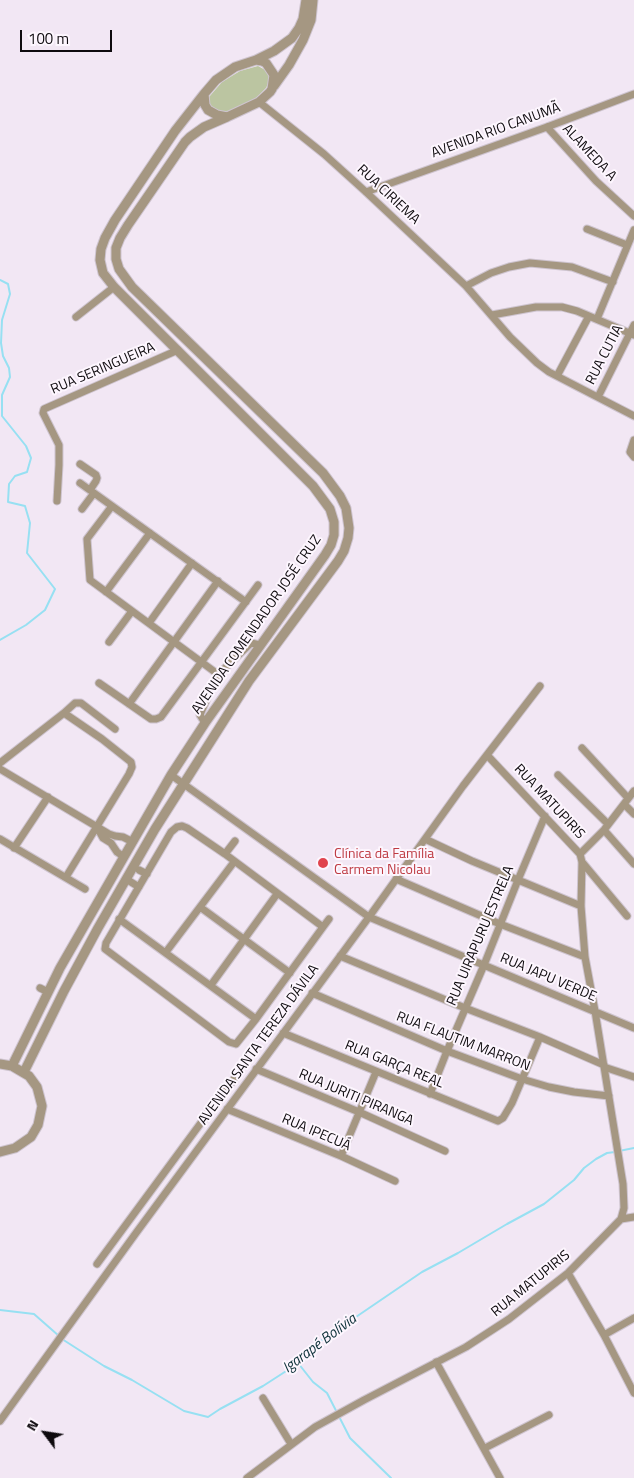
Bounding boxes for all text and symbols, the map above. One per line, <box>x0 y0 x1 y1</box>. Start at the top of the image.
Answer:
scale bar <box>22 20 115 52</box>
text: 100 m <box>28 27 69 50</box>
street label: AVENIDA RIO CANUMÃ <box>429 100 563 162</box>
street label: ALAMEDA A <box>558 121 620 185</box>
street label: RUA CIRIEMA <box>353 162 423 228</box>
street label: RUA CUTIA <box>583 322 627 388</box>
street label: RUA SERINGUEIRA <box>48 339 158 399</box>
street label: AVENIDA COMENDADOR JOSÉ CRUZ <box>189 532 325 718</box>
street label: RUA MATUPIRIS <box>510 761 588 843</box>
place label: Clínica da Família Carmem Nicolau <box>334 847 434 880</box>
marker: Clínica da Família Carmem Nicolau <box>316 856 330 870</box>
street label: RUA UIRAPURU ESTRELA <box>444 863 518 1009</box>
street label: RUA JAPU VERDE <box>497 950 599 1006</box>
street label: AVENIDA SANTA TEREZA DÁVILA <box>195 961 323 1129</box>
street label: RUA FLAUTIM MARRON <box>394 1009 532 1075</box>
street label: RUA GARÇA REAL <box>342 1038 446 1092</box>
street label: RUA JURITI PIRANGA <box>296 1066 416 1130</box>
street label: RUA IPECUÁ <box>279 1111 353 1155</box>
street label: RUA MATUPIRIS <box>488 1247 574 1321</box>
water label: Igarapé Bolívia <box>280 1311 360 1377</box>
north arrow <box>20 1408 70 1458</box>
text: N <box>20 1415 43 1435</box>

